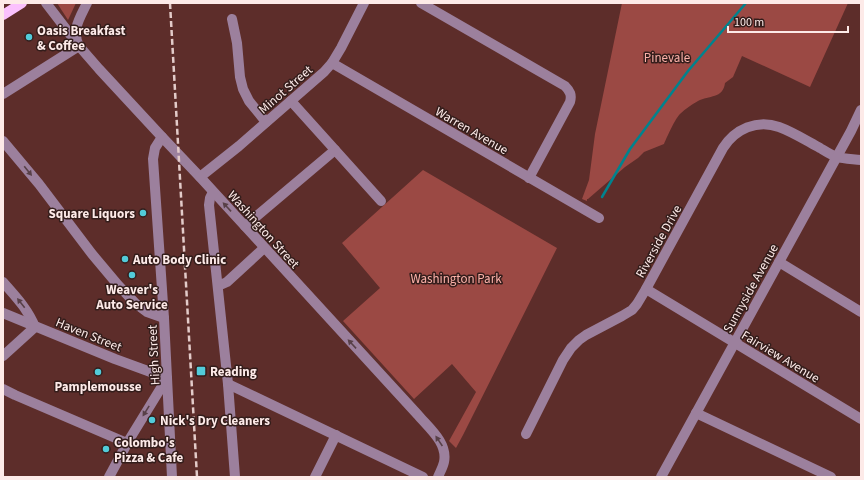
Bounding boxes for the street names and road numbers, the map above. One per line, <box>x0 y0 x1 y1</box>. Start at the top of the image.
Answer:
street label: Minot Street <box>255 61 317 118</box>
street label: Warren Avenue <box>432 103 511 159</box>
street label: Washington Street <box>223 187 304 273</box>
street label: Riverside Drive <box>631 202 686 281</box>
street label: Sunnyside Avenue <box>719 241 783 336</box>
street label: Haven Street <box>53 314 125 357</box>
street label: High Street <box>143 324 165 386</box>
street label: Fairview Avenue <box>738 326 823 387</box>

